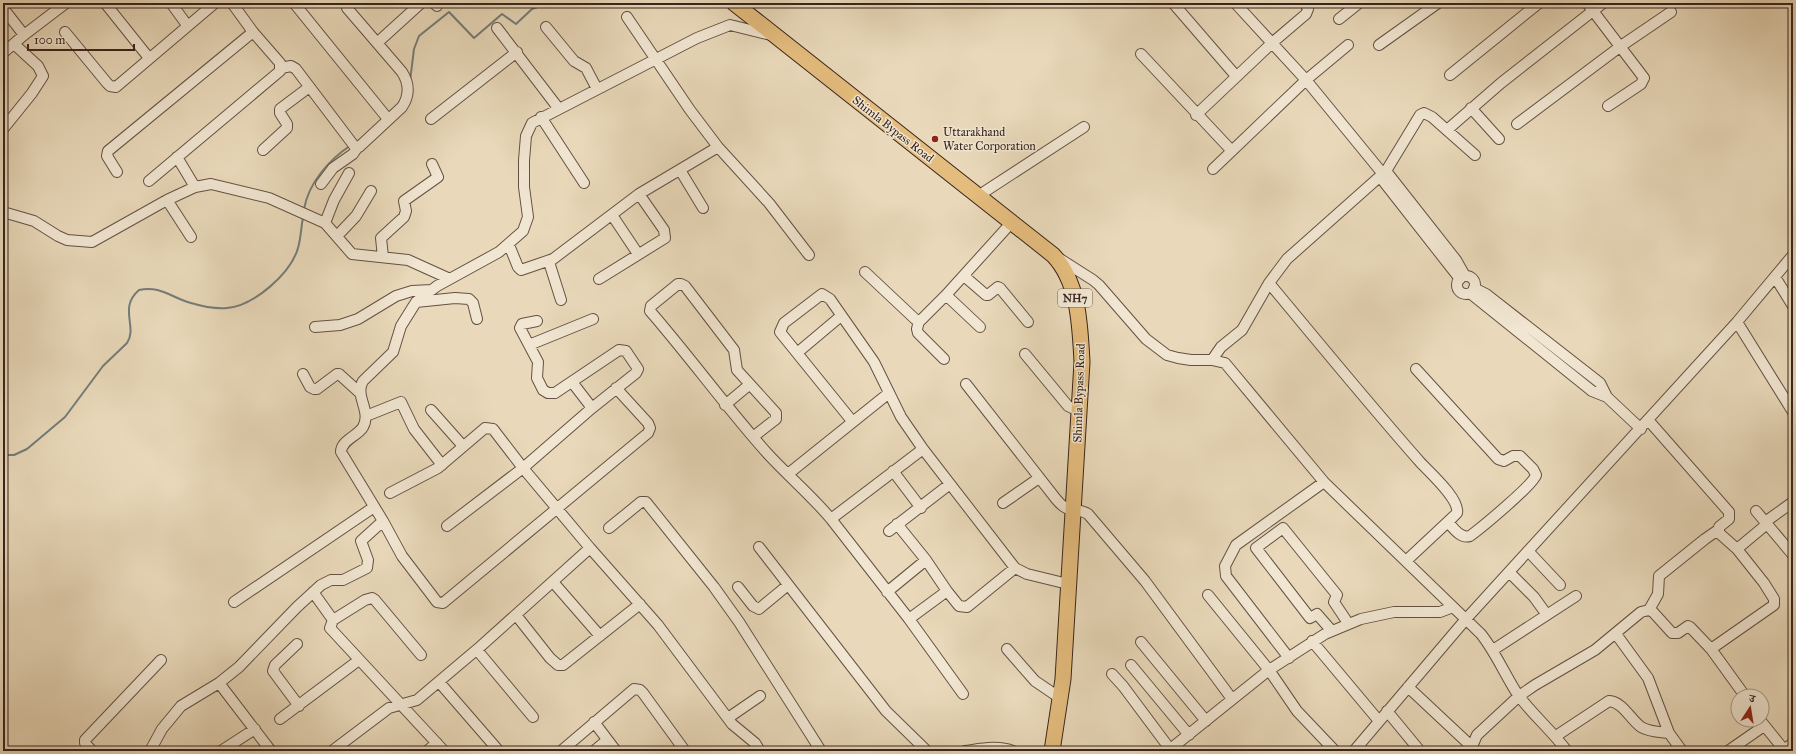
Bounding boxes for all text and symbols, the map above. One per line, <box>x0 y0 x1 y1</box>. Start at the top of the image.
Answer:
scale bar <box>28 26 134 52</box>
text: 100 m <box>34 33 65 47</box>
street label: Shimla Bypass Road <box>850 93 936 165</box>
place label: Uttarakhand Water Corporation <box>943 125 1036 153</box>
marker: Uttarakhand Water Corporation <box>930 134 940 144</box>
road number: NH7 <box>1058 289 1092 307</box>
street label: Shimla Bypass Road <box>1070 343 1088 443</box>
north arrow <box>1730 688 1770 728</box>
text: उ <box>1747 692 1757 706</box>

